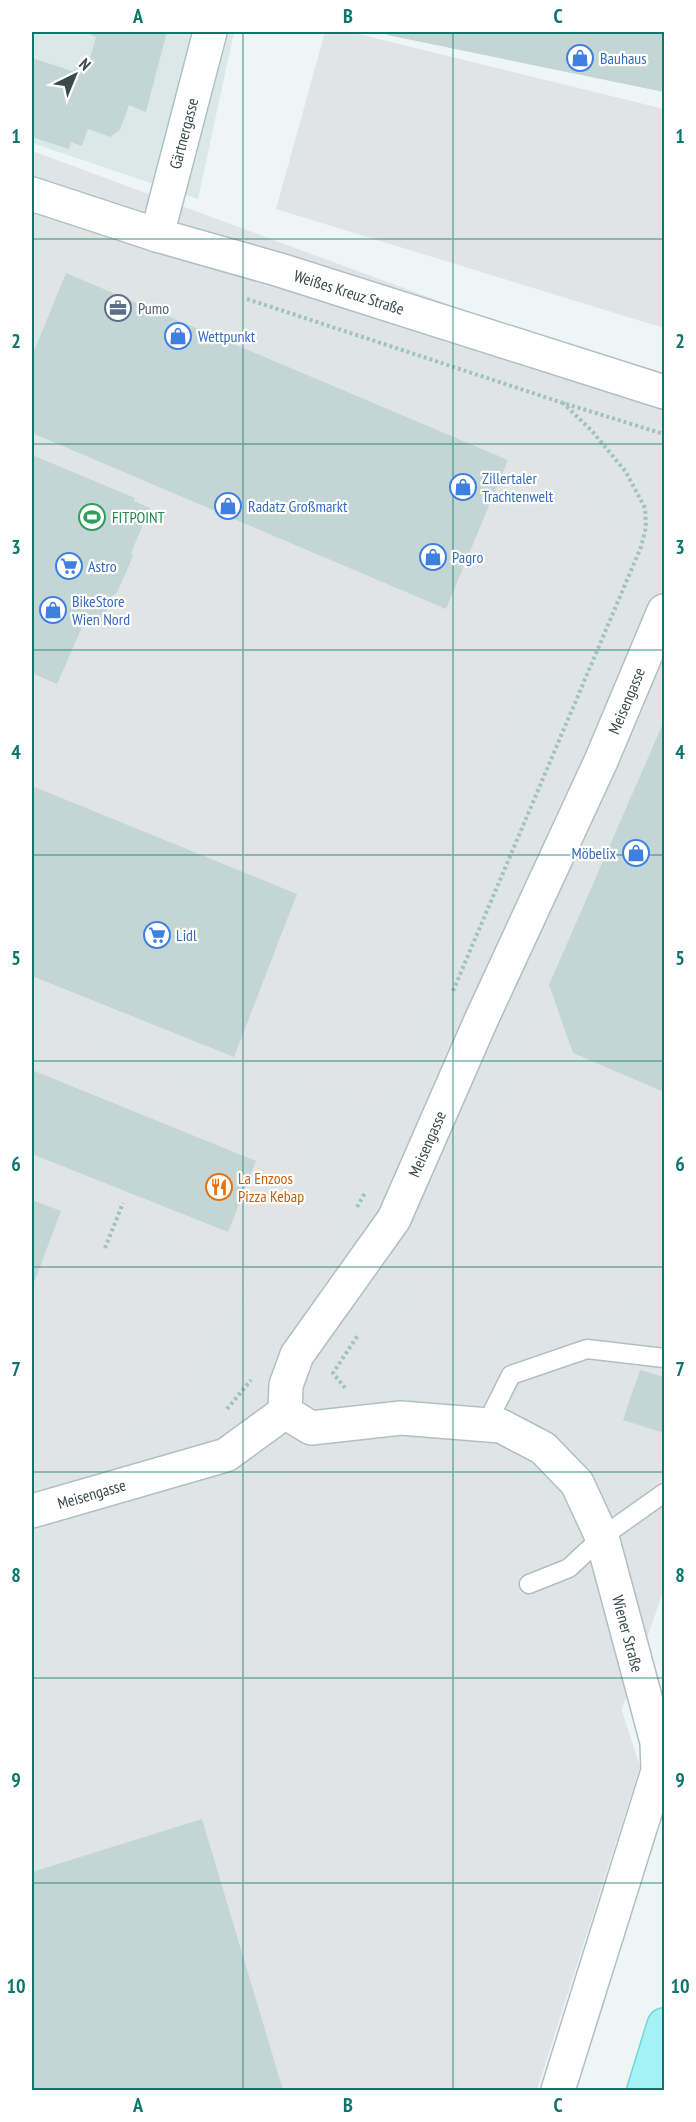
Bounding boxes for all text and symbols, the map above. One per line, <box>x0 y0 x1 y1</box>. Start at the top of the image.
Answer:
text: A <box>132 3 144 29</box>
text: B <box>343 3 353 29</box>
text: C <box>553 3 563 29</box>
shop icon: Bauhaus <box>565 43 595 73</box>
north arrow <box>45 45 105 105</box>
place label: Bauhaus <box>600 48 647 68</box>
text: N <box>75 54 95 74</box>
street label: Gärtnergasse <box>165 96 202 171</box>
text: 1 <box>11 123 21 149</box>
text: 1 <box>675 123 685 149</box>
street label: Weißes Kreuz Straße <box>292 265 407 319</box>
office icon: Pumo <box>103 293 133 323</box>
place label: Pumo <box>138 298 169 318</box>
shop icon: Wettpunkt <box>163 321 193 351</box>
place label: Wettpunkt <box>198 326 256 346</box>
text: 2 <box>11 328 21 354</box>
text: 2 <box>675 328 685 354</box>
place label: Zillertaler Trachtenwelt <box>482 468 554 506</box>
shop icon: Zillertaler Trachtenwelt <box>448 472 478 502</box>
shop icon: Radatz Großmarkt <box>213 491 243 521</box>
place label: Radatz Großmarkt <box>248 496 348 516</box>
sports icon: FITPOINT <box>77 502 107 532</box>
place label: FITPOINT <box>112 507 165 527</box>
text: 3 <box>11 534 21 560</box>
text: 3 <box>675 534 685 560</box>
shop icon: Pagro <box>418 542 448 572</box>
place label: Pagro <box>452 547 483 567</box>
supermarket icon: Astro <box>54 551 84 581</box>
place label: Astro <box>88 556 117 576</box>
place label: BikeStore Wien Nord <box>72 591 130 629</box>
shop icon: BikeStore Wien Nord <box>38 595 68 625</box>
street label: Meisengasse <box>604 665 649 737</box>
text: 4 <box>11 739 21 765</box>
text: 4 <box>675 739 685 765</box>
shop icon: Möbelix <box>621 838 651 868</box>
place label: Möbelix <box>572 843 616 863</box>
supermarket icon: Lidl <box>142 920 172 950</box>
place label: Lidl <box>176 925 197 945</box>
text: 5 <box>11 945 21 971</box>
text: 5 <box>675 945 685 971</box>
street label: Meisengasse <box>404 1108 450 1180</box>
text: 6 <box>11 1151 21 1177</box>
text: 6 <box>675 1151 685 1177</box>
place label: La Enzoos Pizza Kebap <box>238 1168 304 1206</box>
restaurant icon: La Enzoos Pizza Kebap <box>204 1172 234 1202</box>
text: 7 <box>11 1356 21 1382</box>
text: 7 <box>675 1356 685 1382</box>
street label: Meisengasse <box>55 1474 128 1513</box>
text: 8 <box>11 1562 21 1588</box>
text: 8 <box>675 1562 685 1588</box>
street label: Wiener Straße <box>608 1593 648 1674</box>
text: 9 <box>11 1767 21 1793</box>
text: 9 <box>675 1767 685 1793</box>
text: 10 <box>6 1973 26 1999</box>
text: 10 <box>670 1973 690 1999</box>
text: A <box>132 2092 144 2118</box>
text: B <box>343 2092 353 2118</box>
text: C <box>553 2092 563 2118</box>

